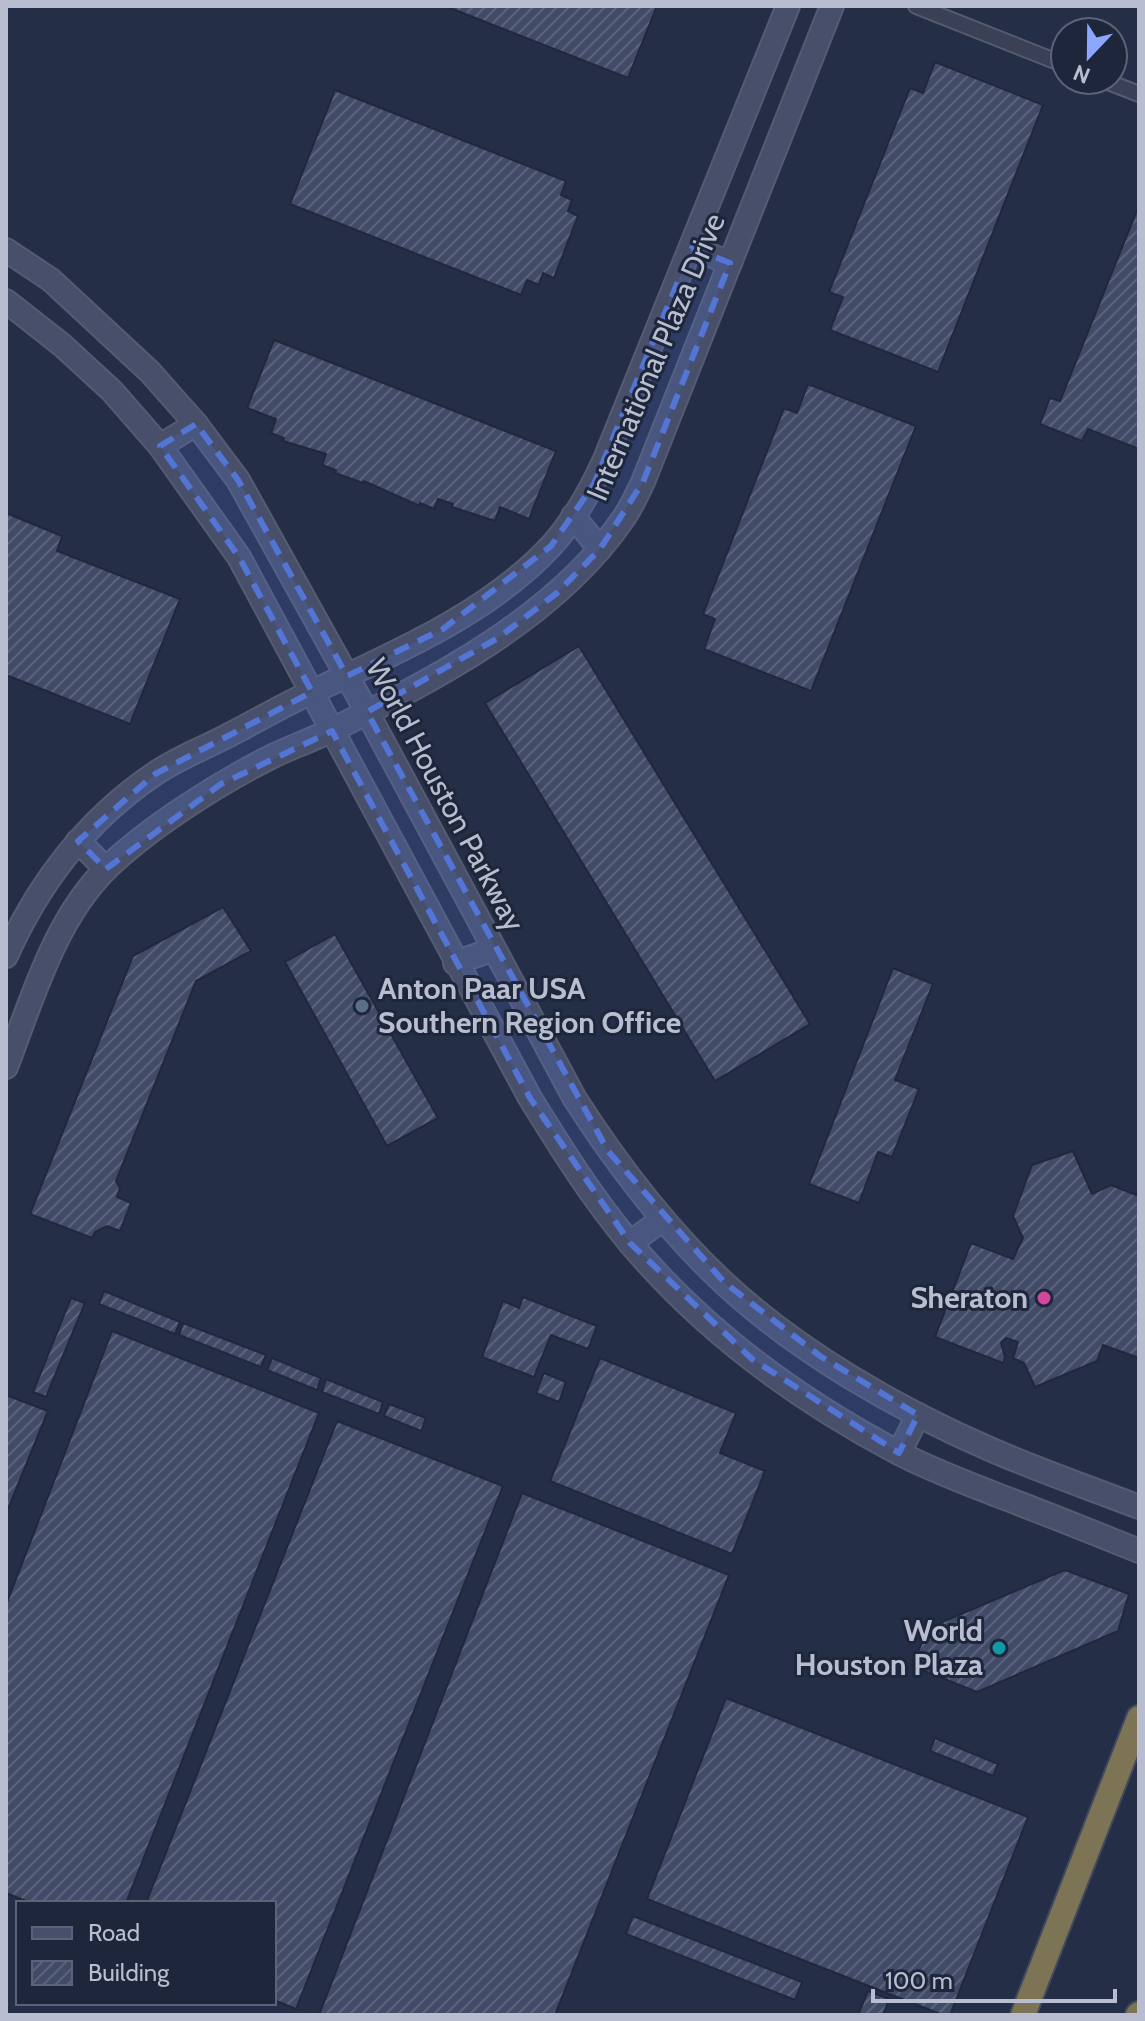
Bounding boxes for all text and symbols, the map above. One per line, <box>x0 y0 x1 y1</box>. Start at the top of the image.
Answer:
north arrow <box>1049 16 1129 96</box>
text: N <box>1069 59 1094 90</box>
street label: International Plaza Drive <box>578 208 733 506</box>
street label: World Houston Parkway <box>358 652 533 937</box>
place label: Anton Paar USA Southern Region Office <box>378 970 681 1041</box>
marker: Anton Paar USA Southern Region Office <box>353 997 371 1015</box>
place label: Sheraton <box>910 1279 1028 1316</box>
marker: Sheraton <box>1035 1289 1053 1307</box>
place label: World Houston Plaza <box>795 1612 983 1683</box>
marker: World Houston Plaza <box>990 1639 1008 1657</box>
legend <box>16 1901 276 2005</box>
text: Road <box>88 1918 140 1947</box>
scale bar <box>873 1953 1115 2003</box>
text: Building <box>88 1958 170 1987</box>
text: 100 m <box>885 1966 953 1995</box>

